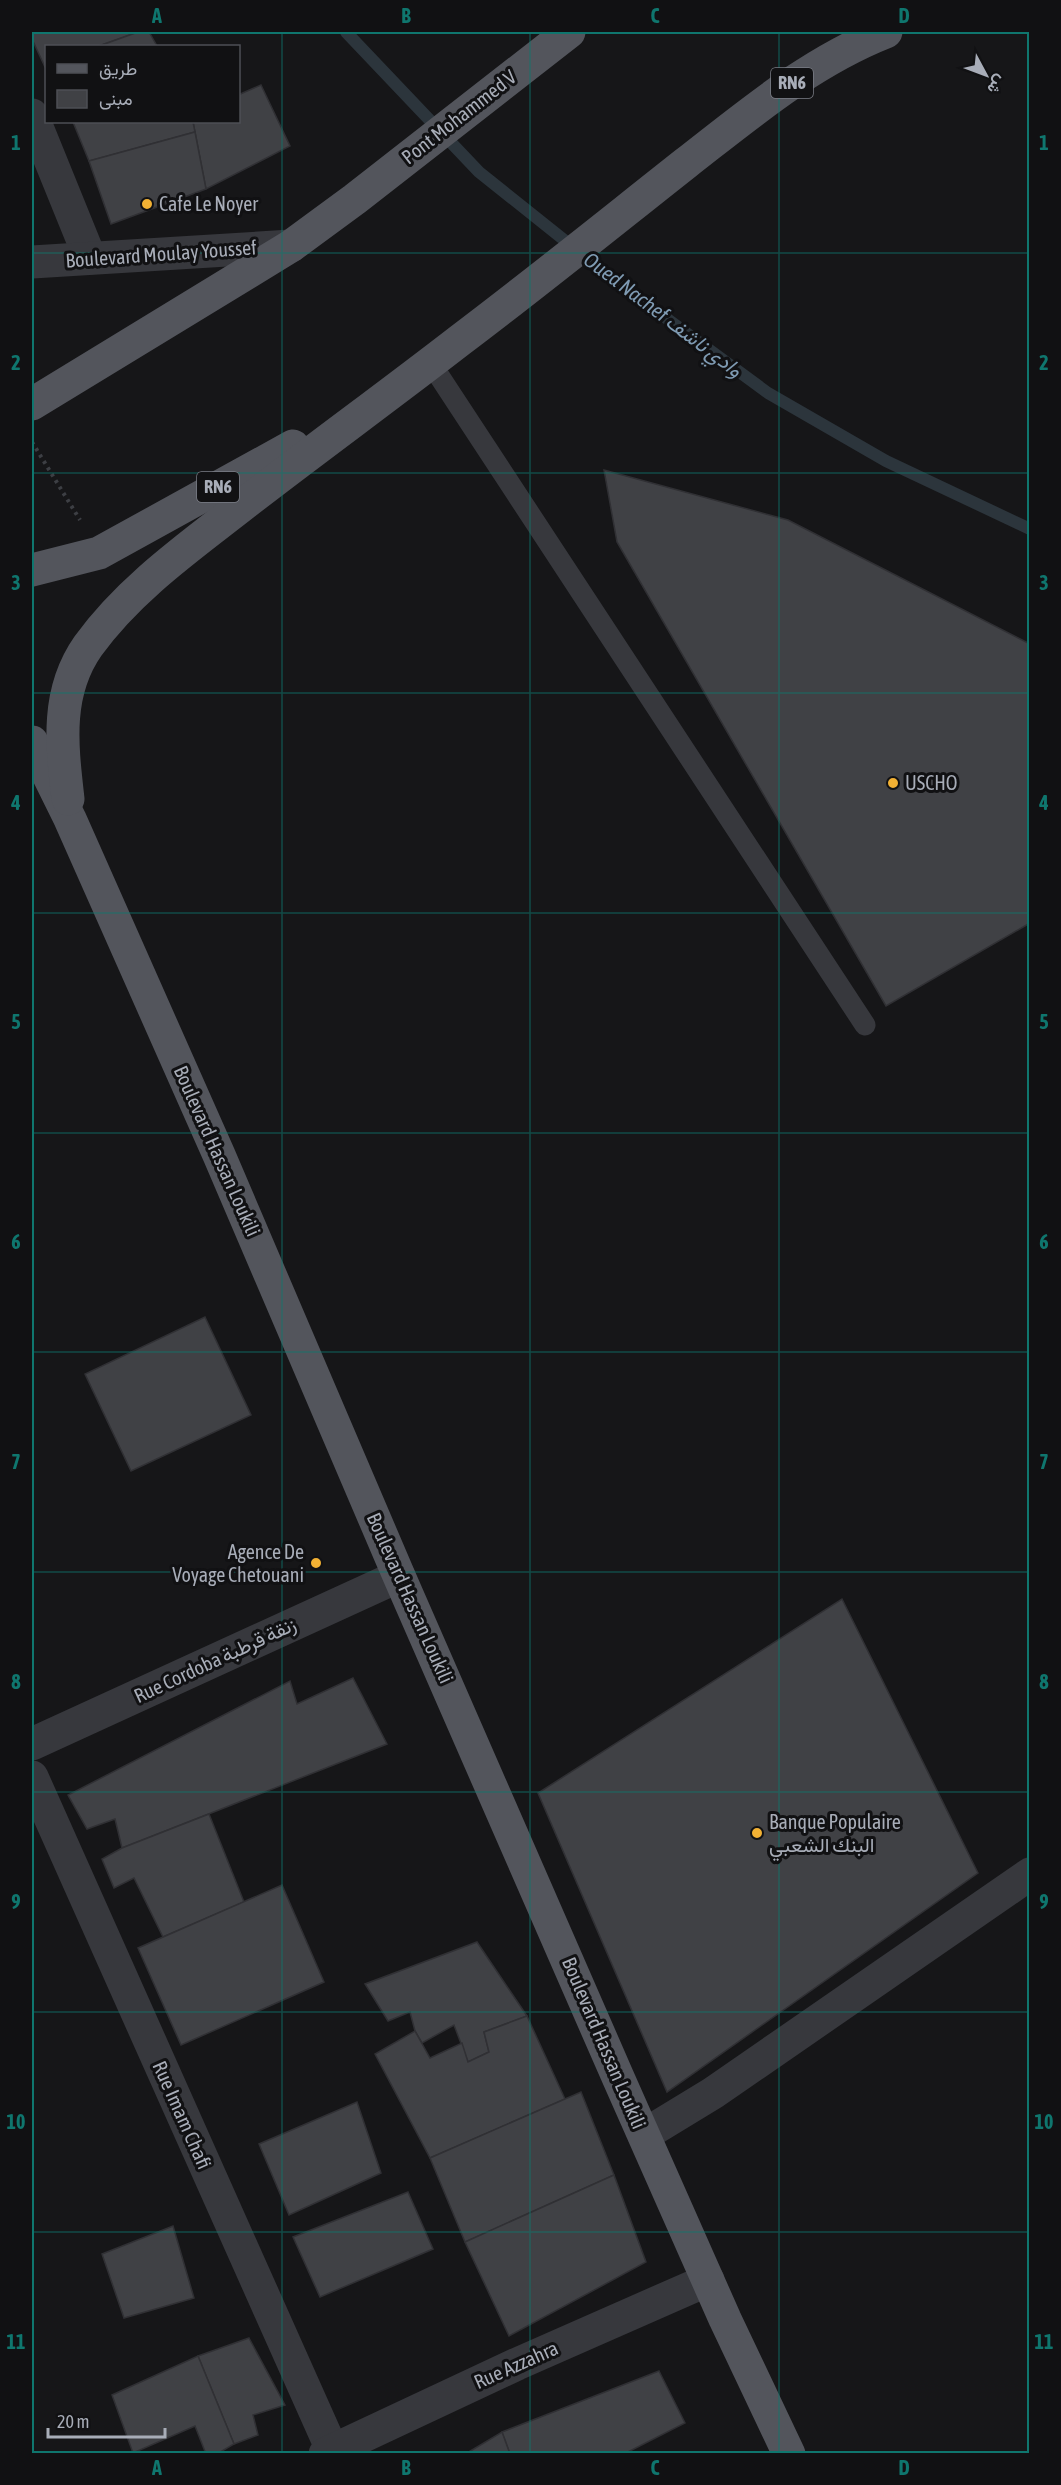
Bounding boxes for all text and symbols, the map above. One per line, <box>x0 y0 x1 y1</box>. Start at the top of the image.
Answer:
text: A <box>151 4 162 27</box>
text: B <box>401 4 411 27</box>
text: C <box>651 4 660 27</box>
text: D <box>898 4 910 27</box>
legend <box>45 45 240 123</box>
north arrow <box>956 45 1016 105</box>
text: طريق <box>99 58 137 80</box>
street label: Pont Mohammed V <box>397 65 521 168</box>
road number: RN6 <box>771 68 813 98</box>
text: ش <box>983 71 1010 98</box>
text: مبنى <box>99 88 133 110</box>
text: 1 <box>11 131 21 154</box>
text: 1 <box>1039 131 1049 154</box>
place label: Cafe Le Noyer <box>159 192 259 215</box>
marker: Cafe Le Noyer <box>140 197 154 211</box>
street label: Boulevard Moulay Youssef <box>65 235 258 272</box>
water label: Oued Nachef وادي ناشف <box>576 247 748 387</box>
text: 2 <box>11 351 21 374</box>
text: 2 <box>1039 351 1049 374</box>
road number: RN6 <box>197 472 239 502</box>
text: 3 <box>11 571 21 594</box>
text: 3 <box>1039 571 1049 594</box>
place label: USCHO <box>905 771 958 794</box>
marker: USCHO <box>886 776 900 790</box>
text: 4 <box>10 791 21 814</box>
text: 4 <box>1038 791 1049 814</box>
text: 5 <box>11 1010 21 1033</box>
text: 5 <box>1039 1010 1049 1033</box>
street label: Boulevard Hassan Loukili <box>169 1062 265 1240</box>
text: 6 <box>11 1230 21 1253</box>
text: 6 <box>1039 1230 1049 1253</box>
text: 7 <box>11 1450 21 1473</box>
text: 7 <box>1039 1450 1049 1473</box>
street label: Boulevard Hassan Loukili <box>362 1509 458 1687</box>
place label: Agence De Voyage Chetouani <box>172 1540 304 1586</box>
marker: Agence De Voyage Chetouani <box>309 1556 323 1570</box>
street label: Rue Cordoba زنقة قرطبة <box>130 1612 300 1709</box>
text: 8 <box>11 1670 21 1693</box>
text: 8 <box>1039 1670 1049 1693</box>
place label: Banque Populaire البنك الشعبي <box>769 1810 901 1862</box>
marker: Banque Populaire البنك الشعبي <box>750 1826 764 1840</box>
text: 9 <box>11 1890 21 1913</box>
text: 9 <box>1039 1890 1049 1913</box>
street label: Boulevard Hassan Loukili <box>558 1954 651 2132</box>
street label: Rue Imam Chafi <box>148 2057 216 2172</box>
text: 10 <box>7 2110 25 2133</box>
text: 10 <box>1035 2110 1053 2133</box>
text: 11 <box>7 2330 25 2353</box>
text: 11 <box>1035 2330 1053 2353</box>
street label: Rue Azzahra <box>470 2336 561 2393</box>
scale bar <box>48 2401 165 2439</box>
text: 20 m <box>57 2411 89 2432</box>
text: A <box>151 2456 162 2479</box>
text: B <box>401 2456 411 2479</box>
text: C <box>651 2456 660 2479</box>
text: D <box>898 2456 910 2479</box>

